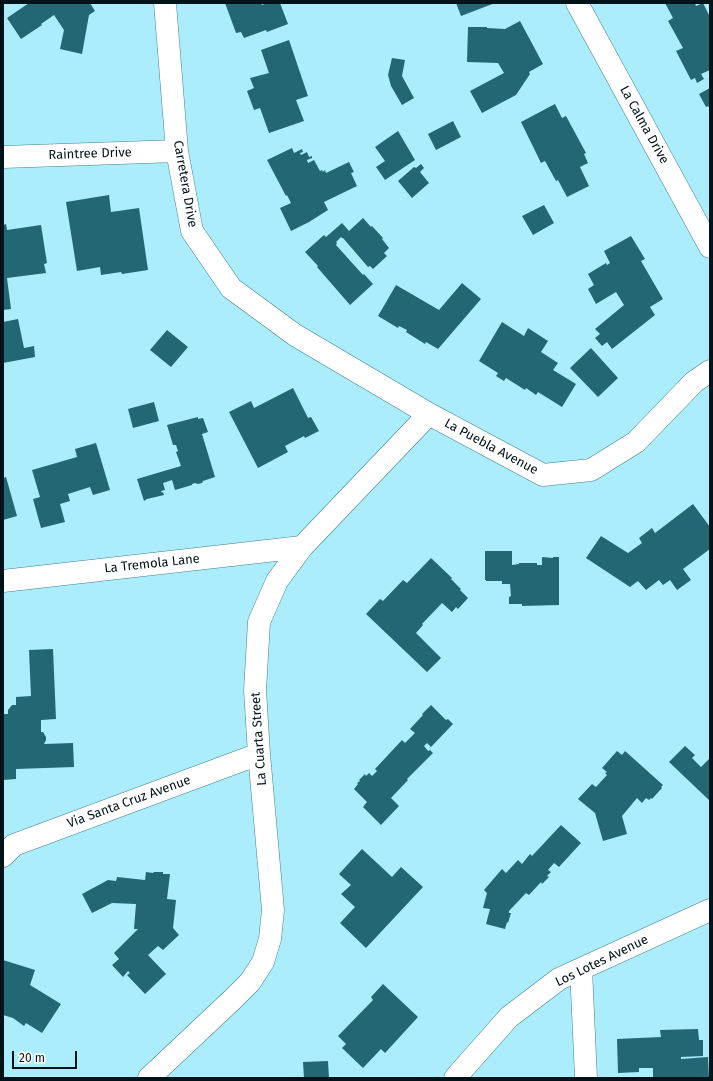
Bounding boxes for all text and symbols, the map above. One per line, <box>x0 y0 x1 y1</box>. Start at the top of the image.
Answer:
street label: La Calma Drive <box>616 83 672 167</box>
street label: Carretera Drive <box>170 139 200 229</box>
street label: Raintree Drive <box>48 145 132 163</box>
street label: La Puebla Avenue <box>441 416 541 478</box>
street label: La Tremola Lane <box>103 551 201 577</box>
street label: La Cuarta Street <box>248 692 270 786</box>
street label: Via Santa Cruz Avenue <box>65 772 193 832</box>
street label: Los Lotes Avenue <box>553 932 651 990</box>
scale bar <box>14 1043 79 1069</box>
text: 20 m <box>19 1051 45 1065</box>

